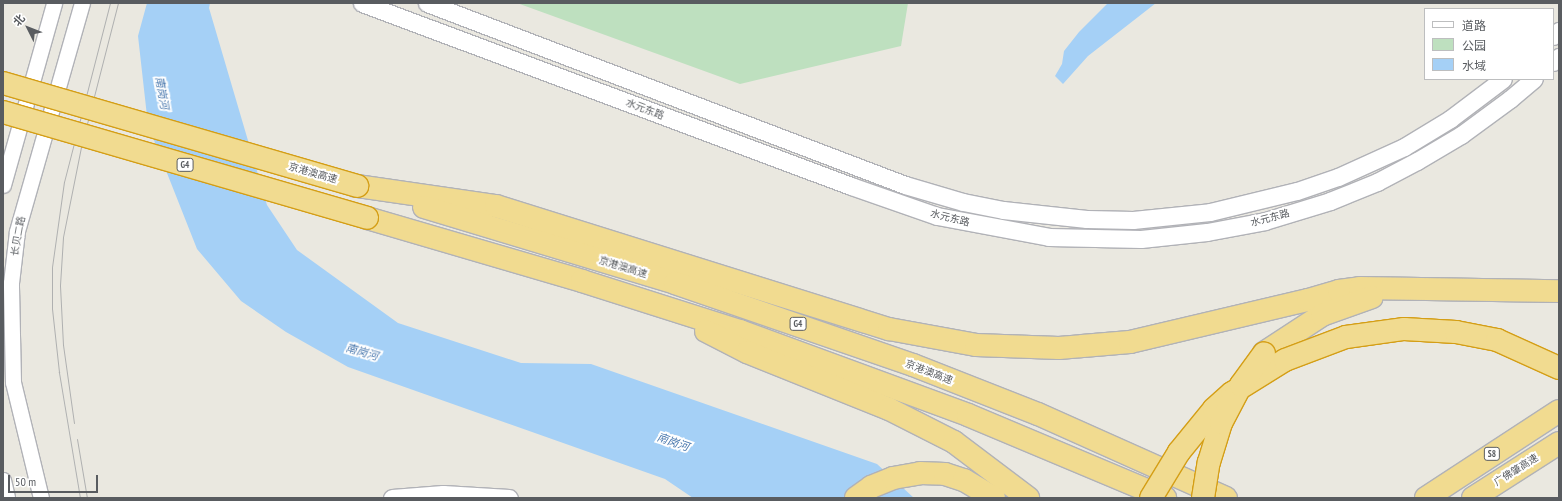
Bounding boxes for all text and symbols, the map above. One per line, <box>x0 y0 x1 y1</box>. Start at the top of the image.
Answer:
north arrow <box>8 8 48 48</box>
legend <box>1424 8 1554 80</box>
text: 北 <box>10 11 28 29</box>
text: 道路 <box>1462 18 1486 33</box>
text: 公园 <box>1462 38 1486 53</box>
text: 水域 <box>1462 58 1486 73</box>
water label: 南岗河 <box>153 76 171 110</box>
street label: 水元东路 <box>624 96 666 122</box>
road number: G4 <box>176 158 194 172</box>
street label: 京港澳高速 <box>287 160 339 186</box>
street label: 水元东路 <box>929 207 971 229</box>
street label: 水元东路 <box>1249 207 1291 229</box>
street label: 长贝二路 <box>9 215 27 257</box>
street label: 京港澳高速 <box>597 254 649 280</box>
road number: G4 <box>789 317 807 331</box>
water label: 南岗河 <box>344 341 380 363</box>
street label: 京港澳高速 <box>904 357 954 387</box>
water label: 南岗河 <box>655 430 691 454</box>
road number: S8 <box>1483 447 1501 461</box>
street label: 广佛肇高速 <box>1492 452 1540 488</box>
scale bar <box>10 467 100 493</box>
text: 50 m <box>15 474 36 489</box>

